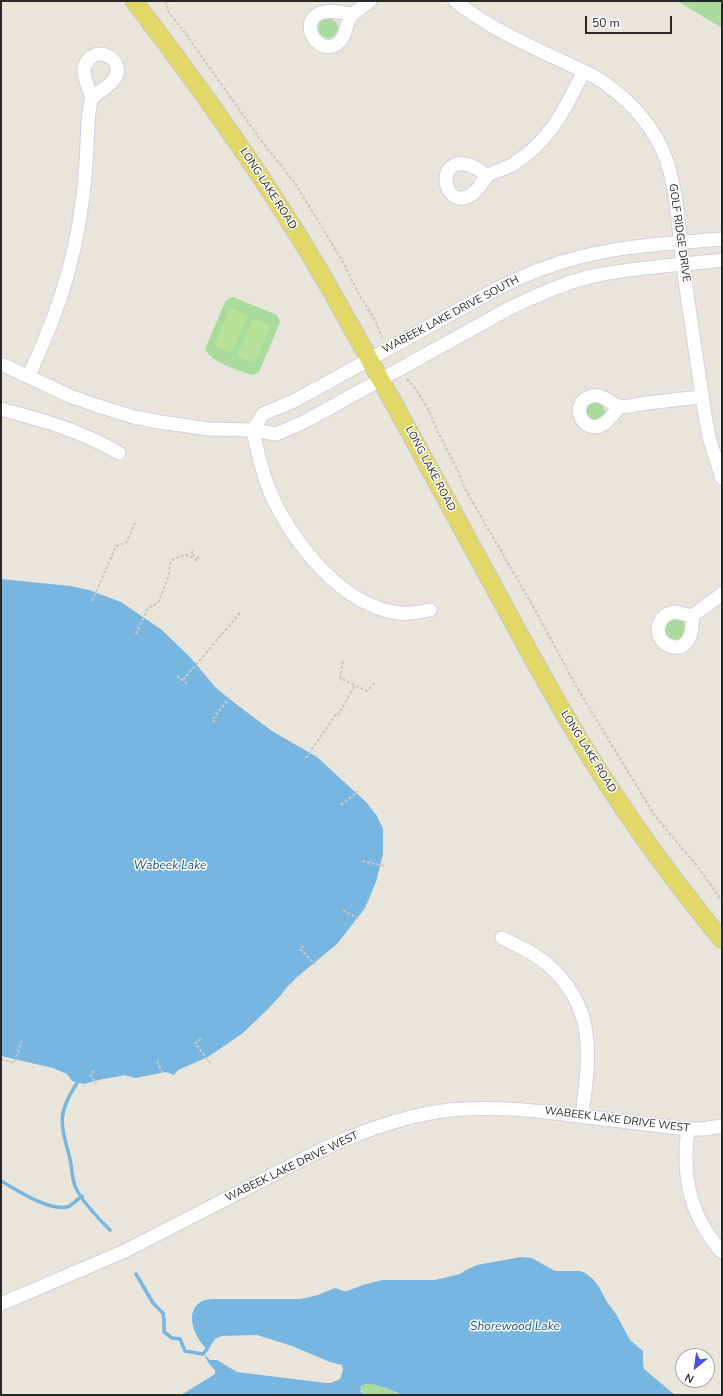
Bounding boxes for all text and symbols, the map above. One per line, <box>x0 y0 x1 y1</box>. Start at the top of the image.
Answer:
scale bar <box>587 8 674 34</box>
text: 50 m <box>592 15 620 31</box>
street label: LONG LAKE ROAD <box>237 146 299 232</box>
street label: GOLF RIDGE DRIVE <box>666 183 692 283</box>
street label: WABEEK LAKE DRIVE SOUTH <box>380 273 522 357</box>
street label: LONG LAKE ROAD <box>402 424 458 514</box>
street label: LONG LAKE ROAD <box>557 708 619 796</box>
water label: Wabeek Lake <box>134 859 206 873</box>
street label: WABEEK LAKE DRIVE WEST <box>544 1105 690 1135</box>
street label: WABEEK LAKE DRIVE WEST <box>223 1129 361 1205</box>
water label: Shorewood Lake <box>470 1320 560 1334</box>
north arrow <box>675 1348 715 1388</box>
text: N <box>682 1370 697 1387</box>

